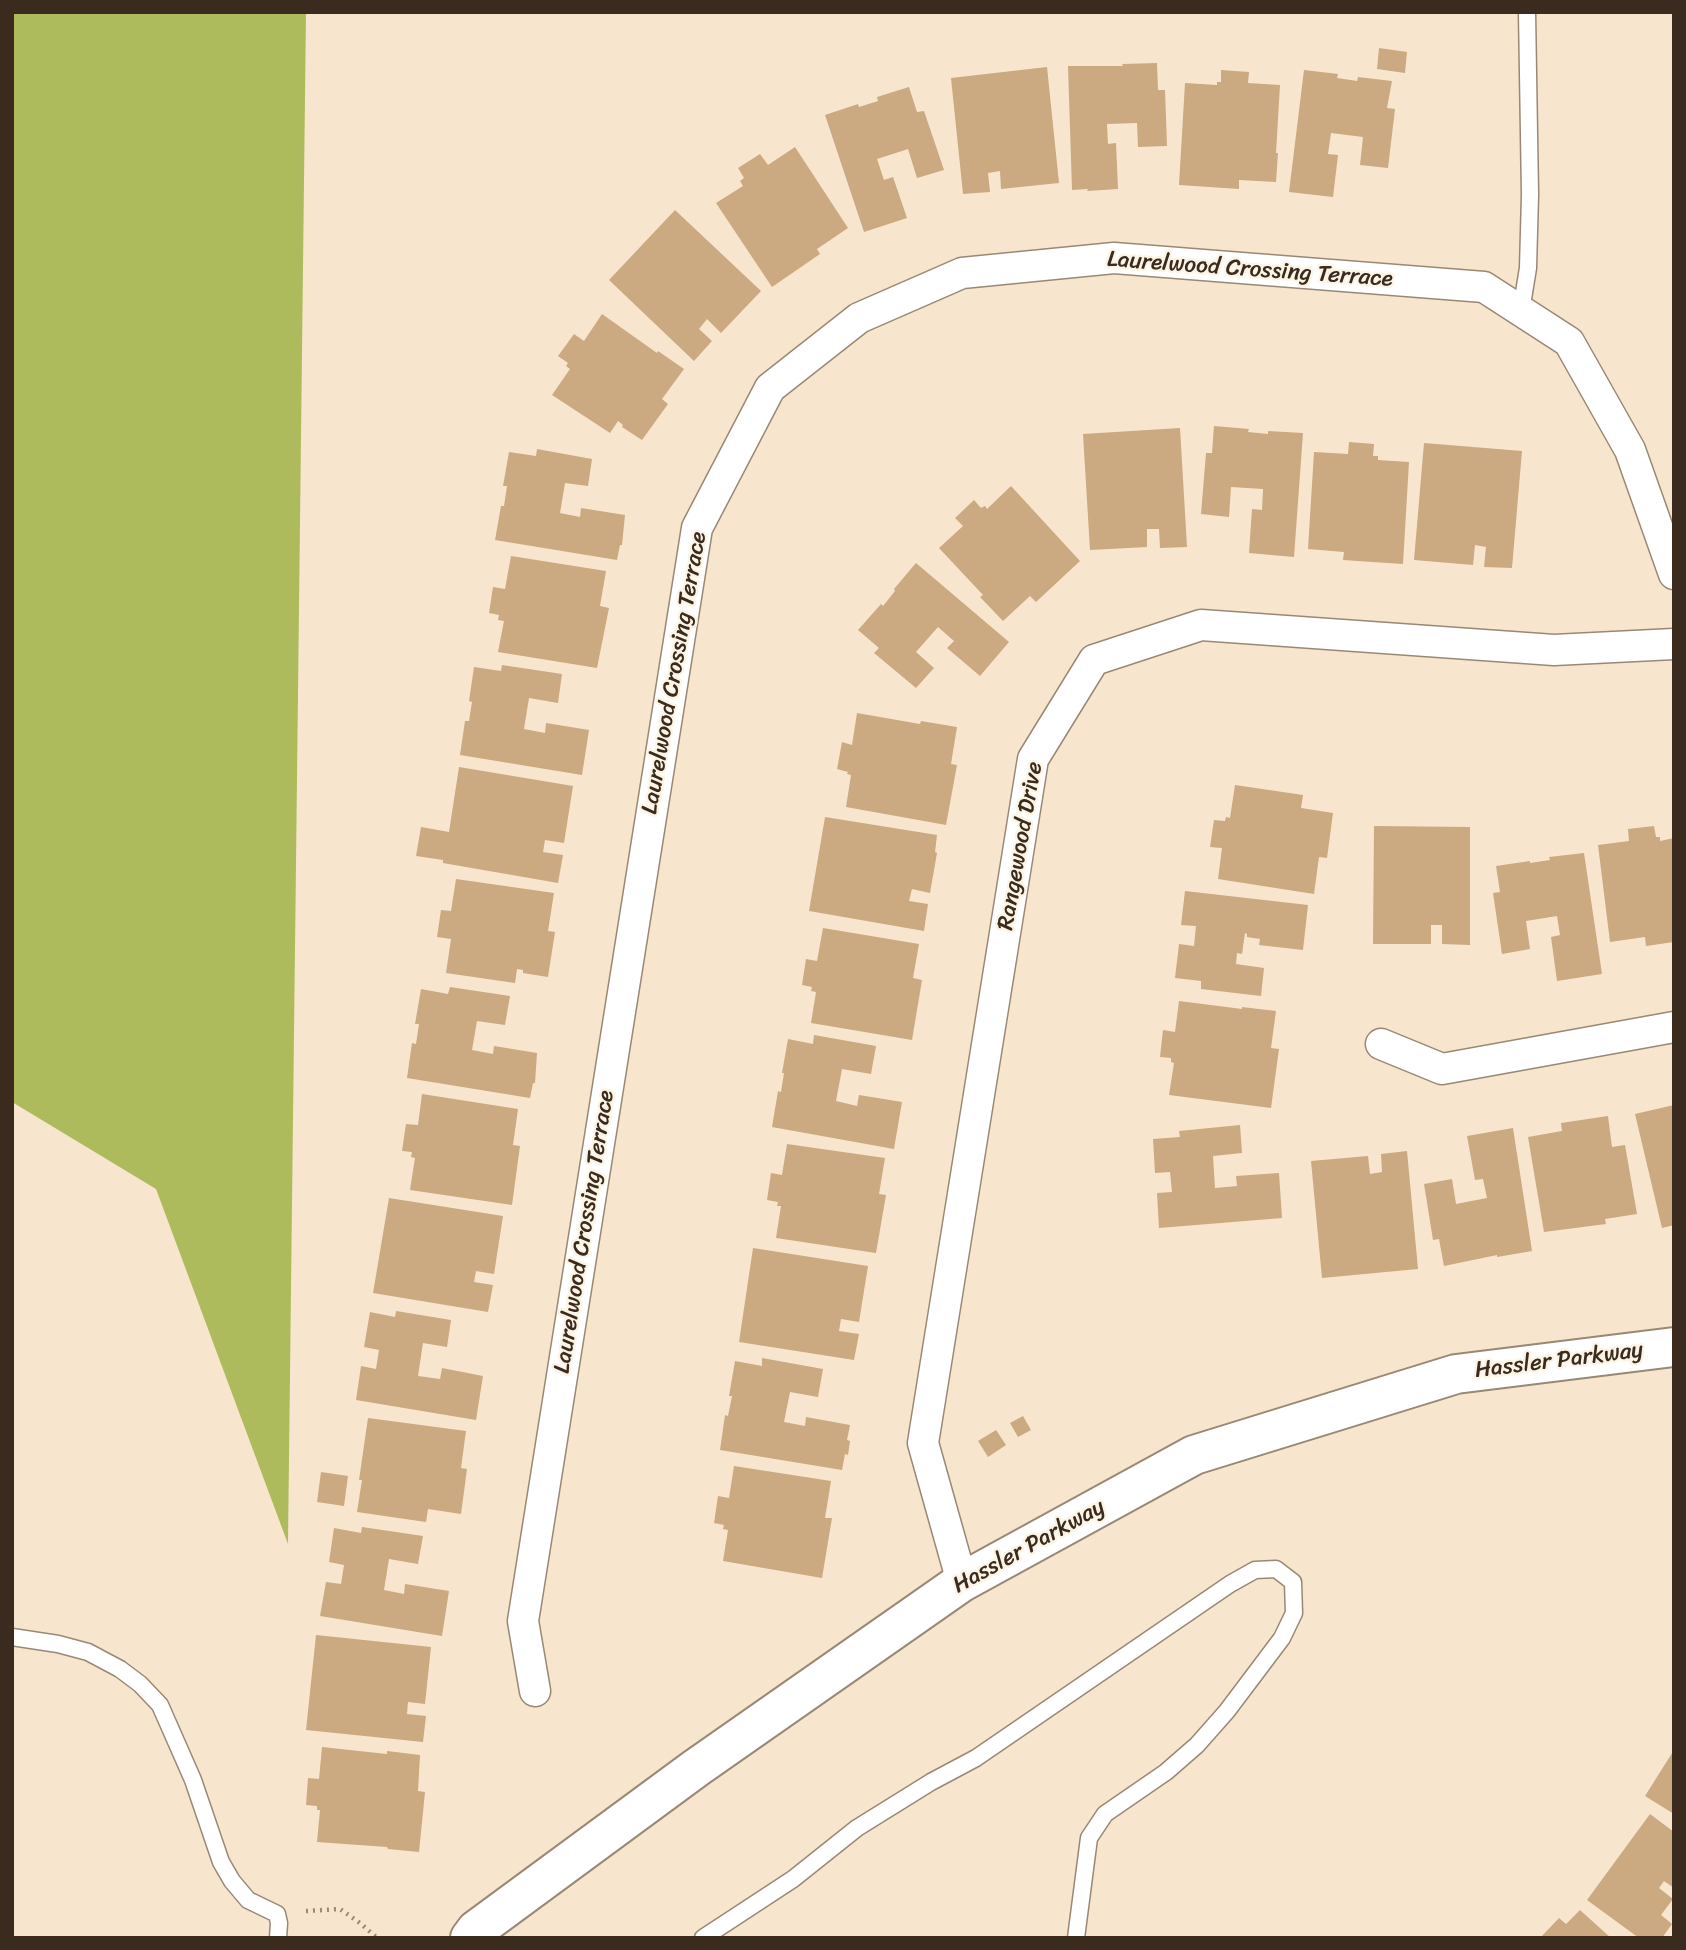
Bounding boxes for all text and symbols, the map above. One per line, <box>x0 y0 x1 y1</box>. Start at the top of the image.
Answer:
street label: Laurelwood Crossing Terrace <box>1106 246 1394 294</box>
street label: Laurelwood Crossing Terrace <box>637 530 713 816</box>
street label: Rangewood Drive <box>993 760 1049 932</box>
street label: Laurelwood Crossing Terrace <box>549 1088 621 1376</box>
street label: Hassler Parkway <box>1473 1337 1645 1385</box>
street label: Hassler Parkway <box>948 1494 1110 1600</box>

